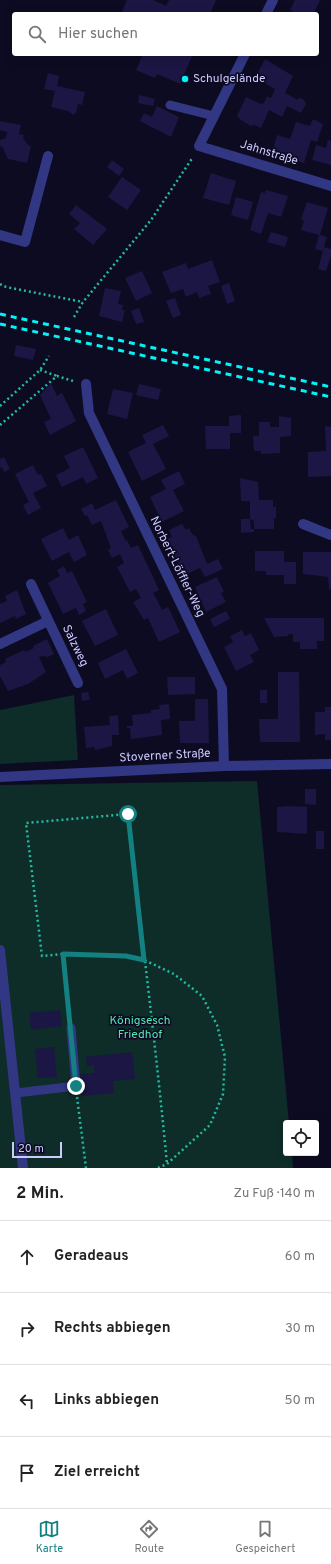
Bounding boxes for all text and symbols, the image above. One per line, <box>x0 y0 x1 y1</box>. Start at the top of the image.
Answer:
search box <box>12 12 319 56</box>
icon: search <box>26 23 48 45</box>
text: Hier suchen <box>58 25 138 44</box>
place label: Schulgelände <box>193 71 265 87</box>
marker: Schulgelände <box>180 74 190 84</box>
street label: Jahnstraße <box>238 137 300 169</box>
street label: Norbert-Löffler-Weg <box>146 514 208 620</box>
street label: Salzweg <box>58 623 92 669</box>
street label: Stoverner Straße <box>119 746 211 766</box>
route start <box>119 805 137 823</box>
park label: Königsesch Friedhof <box>109 1013 171 1043</box>
route end <box>67 1077 85 1095</box>
map controls <box>283 1120 319 1156</box>
button: locate <box>283 1120 319 1156</box>
scale bar <box>12 1140 62 1159</box>
text: 20 m <box>18 1142 44 1156</box>
text: 2 Min. <box>16 1183 64 1205</box>
text: Zu Fuß · 140 m <box>234 1186 315 1202</box>
icon: ahead <box>16 1246 38 1268</box>
text: Geradeaus <box>54 1247 129 1266</box>
text: 60 m <box>285 1249 315 1265</box>
icon: right <box>16 1318 38 1340</box>
text: Rechts abbiegen <box>54 1319 171 1338</box>
text: 30 m <box>285 1321 315 1337</box>
icon: left <box>16 1390 38 1412</box>
text: Links abbiegen <box>54 1391 159 1410</box>
text: 50 m <box>285 1393 315 1409</box>
icon: arrive <box>16 1462 38 1484</box>
text: Ziel erreicht <box>54 1463 140 1482</box>
tab: Karte <box>36 1518 63 1556</box>
tab: Route <box>134 1518 164 1556</box>
tab: Gespeichert <box>235 1518 295 1556</box>

